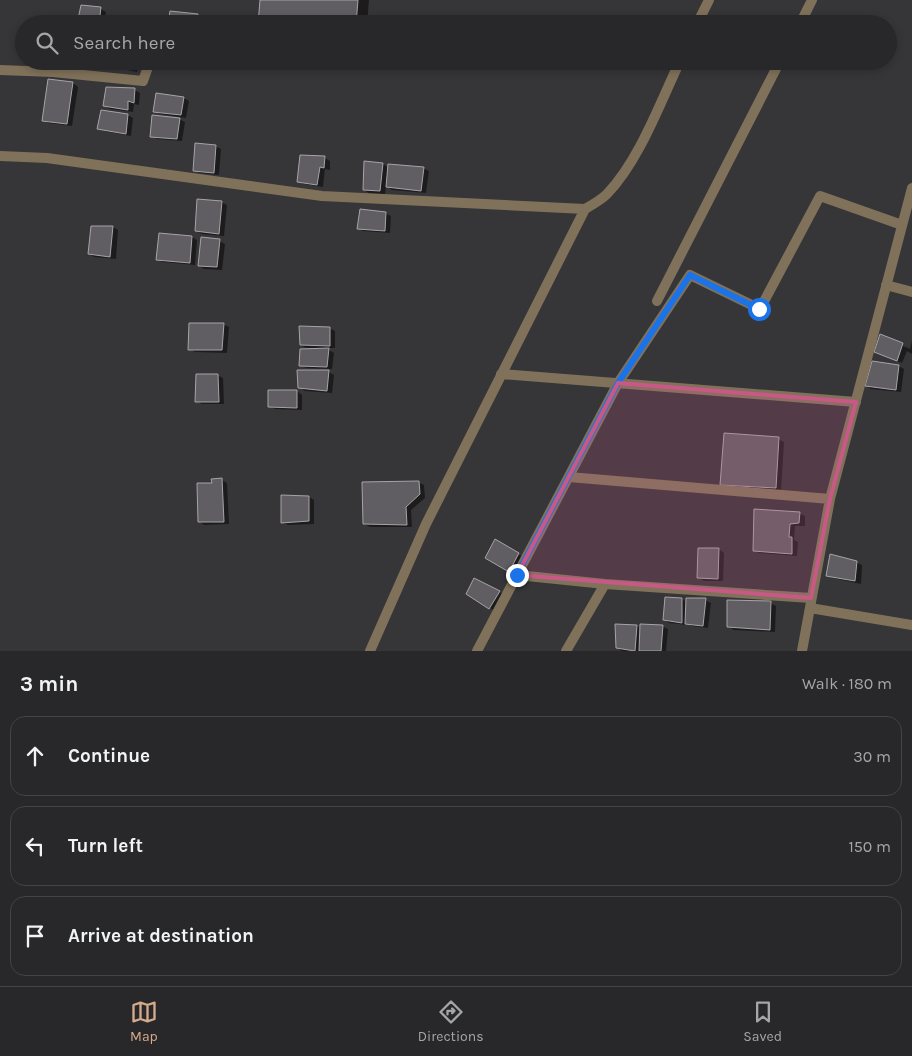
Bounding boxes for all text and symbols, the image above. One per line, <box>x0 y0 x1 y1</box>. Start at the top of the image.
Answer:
search box <box>15 15 897 70</box>
icon: search <box>33 29 61 57</box>
text: Search here <box>73 32 175 54</box>
route start <box>748 298 771 321</box>
route end <box>506 564 529 587</box>
text: 3 min <box>20 672 78 696</box>
text: Walk · 180 m <box>802 674 892 693</box>
icon: ahead <box>21 742 49 770</box>
text: Continue <box>68 745 150 767</box>
text: 30 m <box>853 747 891 766</box>
icon: left <box>21 832 49 860</box>
text: Turn left <box>68 835 143 857</box>
text: 150 m <box>848 837 891 856</box>
icon: arrive <box>21 922 49 950</box>
text: Arrive at destination <box>68 925 254 947</box>
tab: Map <box>130 998 158 1045</box>
tab: Directions <box>418 998 484 1045</box>
tab: Saved <box>743 998 782 1045</box>

